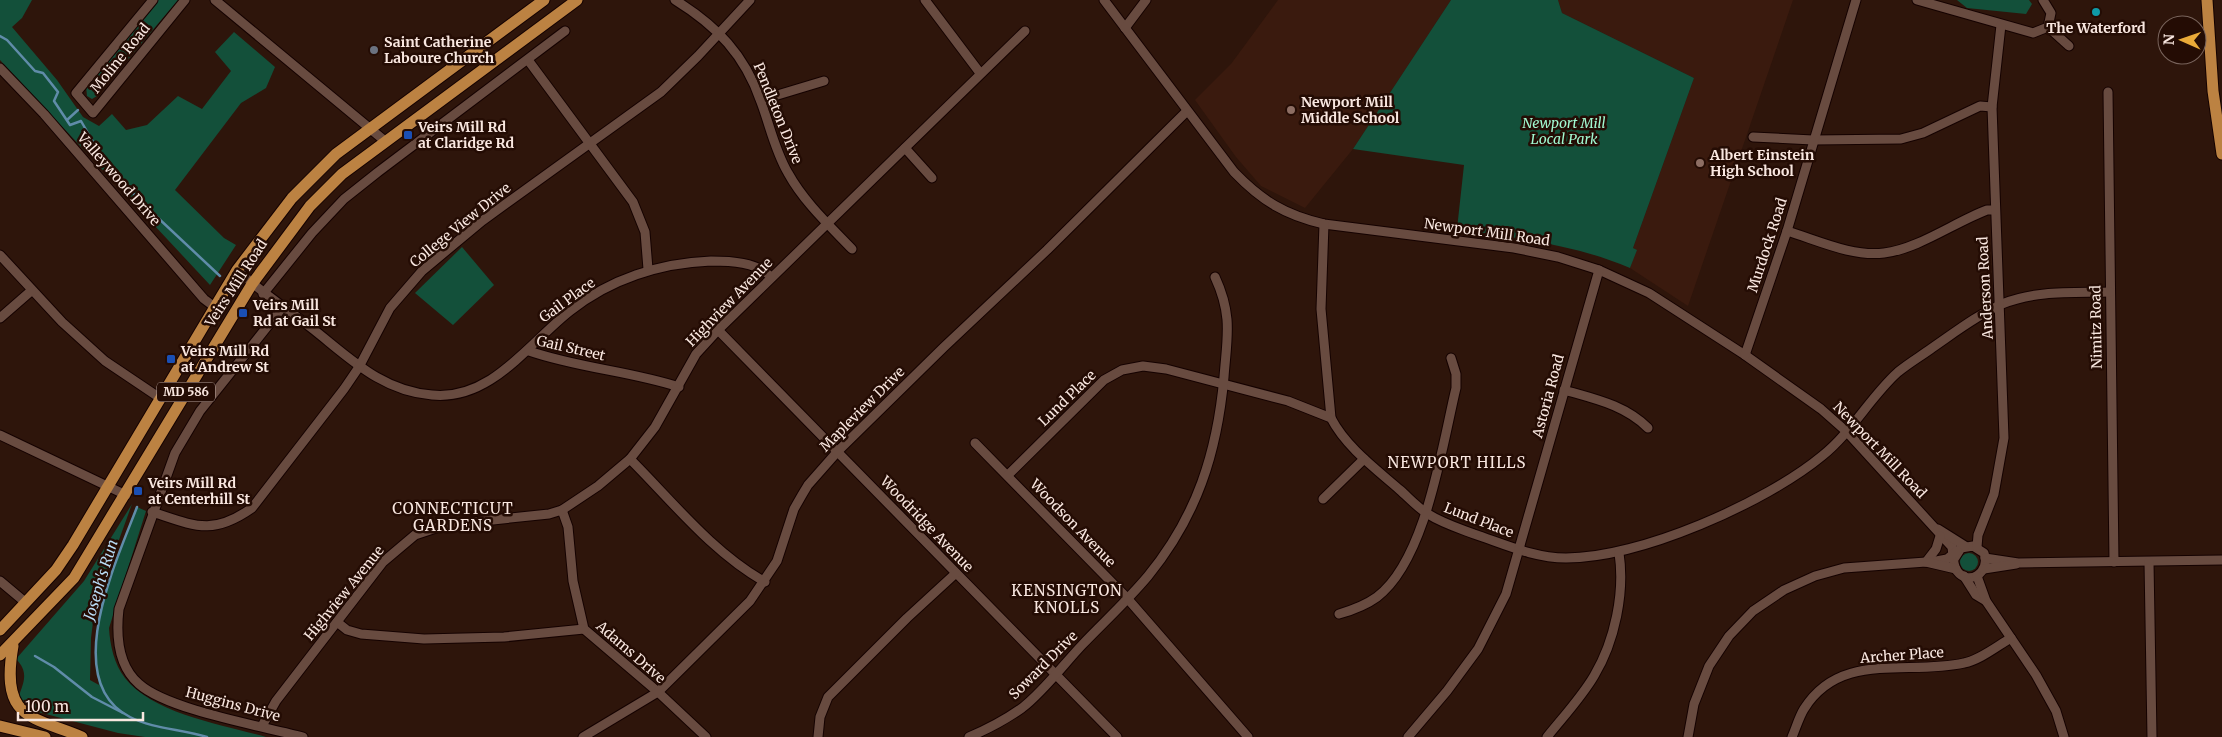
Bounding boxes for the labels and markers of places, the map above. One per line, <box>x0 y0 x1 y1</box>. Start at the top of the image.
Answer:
marker: The Waterford <box>2090 6 2102 18</box>
place label: The Waterford <box>2046 19 2146 37</box>
place label: Saint Catherine Laboure Church <box>384 33 495 67</box>
marker: Saint Catherine Laboure Church <box>368 44 380 56</box>
place label: Newport Mill Middle School <box>1301 93 1400 127</box>
marker: Newport Mill Middle School <box>1285 104 1297 116</box>
place label: Veirs Mill Rd at Claridge Rd <box>417 118 515 152</box>
marker: Veirs Mill Rd at Claridge Rd <box>402 129 414 141</box>
place label: Albert Einstein High School <box>1709 146 1815 180</box>
marker: Albert Einstein High School <box>1694 157 1706 169</box>
place label: Veirs Mill Rd at Gail St <box>252 296 337 330</box>
marker: Veirs Mill Rd at Gail St <box>237 307 249 319</box>
place label: Veirs Mill Rd at Andrew St <box>180 342 269 376</box>
marker: Veirs Mill Rd at Andrew St <box>165 353 177 365</box>
place label: Veirs Mill Rd at Centerhill St <box>147 474 251 508</box>
marker: Veirs Mill Rd at Centerhill St <box>132 485 144 497</box>

